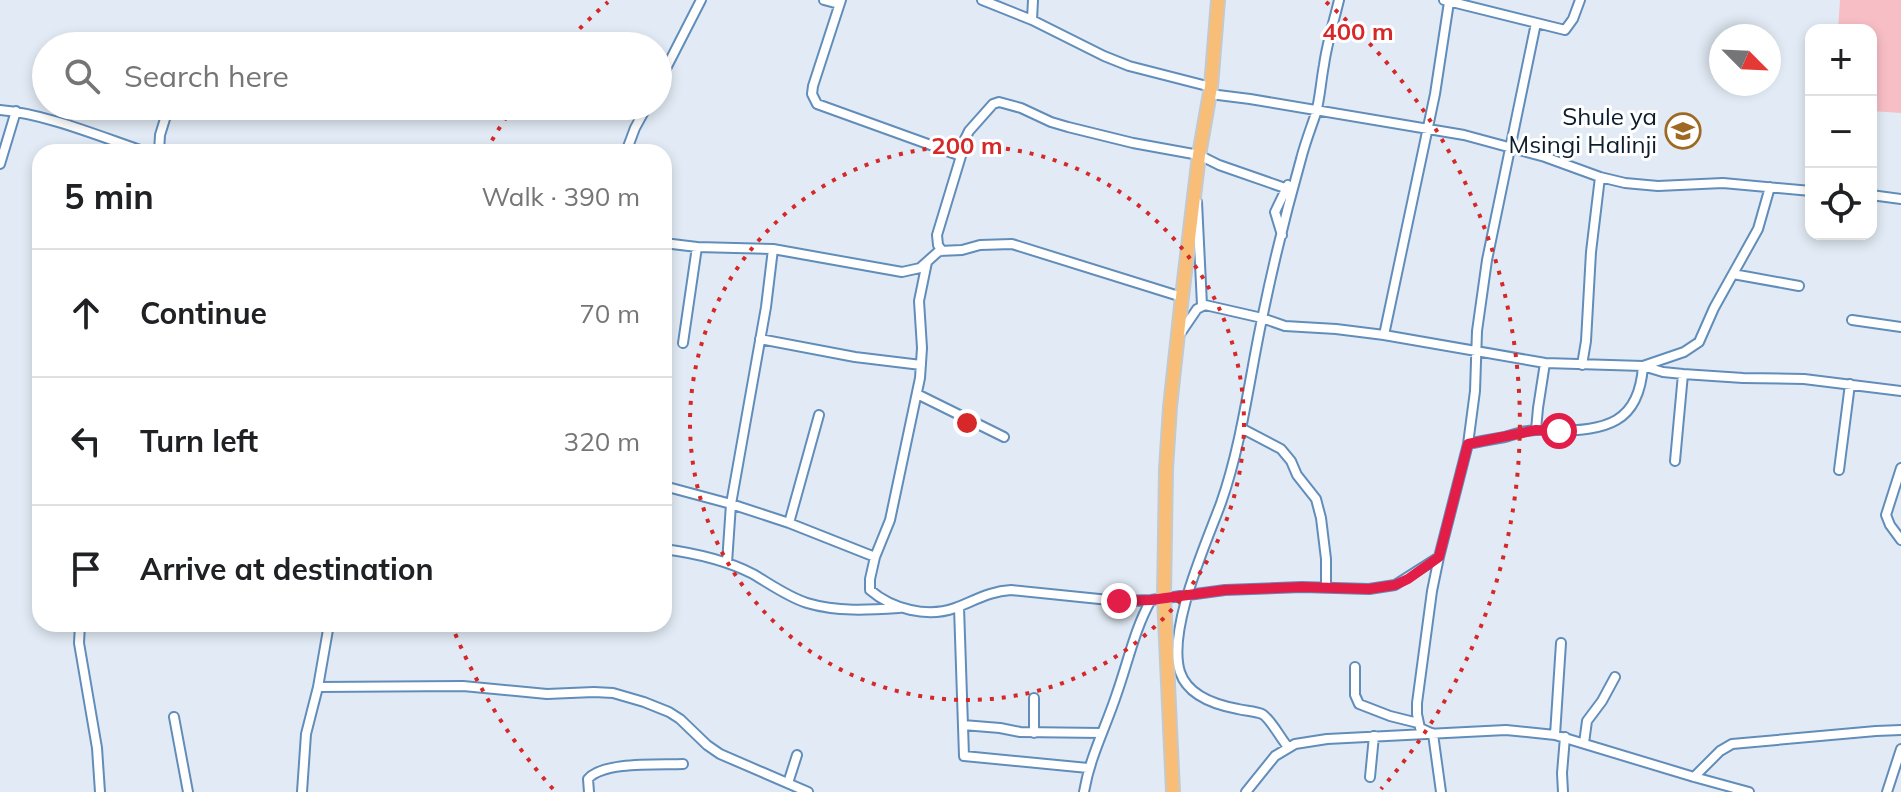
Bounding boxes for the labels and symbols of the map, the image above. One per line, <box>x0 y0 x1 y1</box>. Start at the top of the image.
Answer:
text: 400 m <box>1322 16 1394 46</box>
north arrow <box>1709 24 1781 96</box>
place label: Shule ya Msingi Halinji <box>1509 101 1657 159</box>
school or university icon: Shule ya Msingi Halinji <box>1664 112 1702 150</box>
text: 200 m <box>931 130 1003 160</box>
centre of rings <box>953 409 981 437</box>
route start <box>1541 413 1577 449</box>
route end <box>1101 583 1137 619</box>

